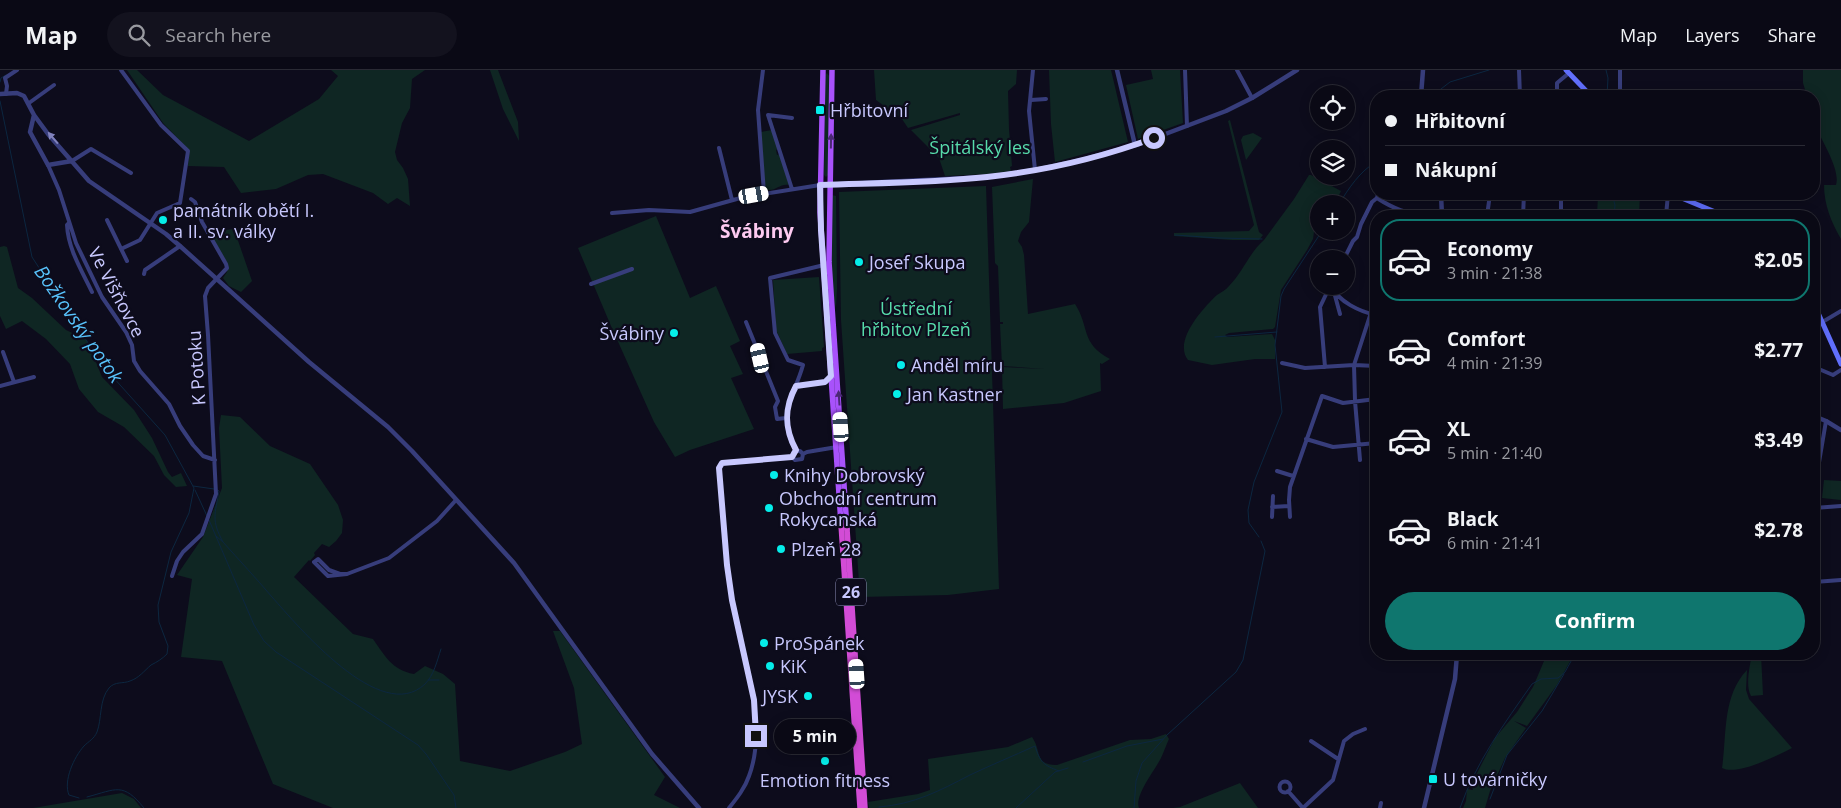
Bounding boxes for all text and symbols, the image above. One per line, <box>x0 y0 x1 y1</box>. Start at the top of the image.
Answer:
search box <box>107 12 457 57</box>
text: Map <box>25 18 77 51</box>
icon: search <box>125 21 153 49</box>
text: Search here <box>165 22 271 48</box>
text: Map <box>1620 23 1657 47</box>
text: Layers <box>1685 23 1740 47</box>
text: Share <box>1768 23 1816 47</box>
map controls <box>1310 85 1355 295</box>
button: locate <box>1310 85 1355 130</box>
place label: Hřbitovní <box>830 98 908 122</box>
marker: Hřbitovní <box>814 104 826 116</box>
text: Hřbitovní <box>1415 108 1505 134</box>
route start <box>1143 127 1165 149</box>
one-way arrow <box>47 132 58 145</box>
one-way arrow <box>827 132 835 148</box>
park label: Špitálský les <box>929 135 1031 159</box>
button: layers <box>1310 140 1355 185</box>
text: Nákupní <box>1415 157 1497 183</box>
car <box>737 185 770 205</box>
button: + <box>1310 195 1355 240</box>
place label: památník obětí I. a II. sv. války <box>173 198 314 243</box>
marker: památník obětí I. a II. sv. války <box>157 214 169 226</box>
district label: Švábiny <box>720 218 794 244</box>
text: Economy <box>1447 236 1533 262</box>
icon: car <box>1387 238 1432 283</box>
street label: Ve Višňovce <box>83 243 151 341</box>
text: $2.05 <box>1754 247 1803 273</box>
place label: Josef Skupa <box>867 250 965 274</box>
button: − <box>1310 250 1355 295</box>
marker: Josef Skupa <box>853 256 865 268</box>
water label: Božkovský potok <box>29 260 130 389</box>
text: 3 min · 21:38 <box>1447 262 1542 284</box>
park label: Ústřední hřbitov Plzeň <box>861 296 971 341</box>
place label: Švábiny <box>600 321 665 345</box>
text: Comfort <box>1447 326 1526 352</box>
marker: Švábiny <box>668 327 680 339</box>
icon: car <box>1387 328 1432 373</box>
street label: K Potoku <box>181 330 211 406</box>
text: $2.77 <box>1754 337 1803 363</box>
car <box>749 342 770 374</box>
text: 4 min · 21:39 <box>1447 352 1542 374</box>
place label: Anděl míru <box>911 353 1003 377</box>
marker: Anděl míru <box>895 359 907 371</box>
place label: Jan Kastner <box>905 382 1003 406</box>
marker: Jan Kastner <box>891 388 903 400</box>
one-way arrow <box>834 389 842 405</box>
car <box>832 412 849 442</box>
text: XL <box>1447 416 1470 442</box>
icon: car <box>1387 418 1432 463</box>
text: $3.49 <box>1754 427 1803 453</box>
text: 5 min · 21:40 <box>1447 442 1542 464</box>
place label: Knihy Dobrovský <box>784 463 925 487</box>
marker: Knihy Dobrovský <box>768 469 780 481</box>
place label: Obchodní centrum Rokycanská <box>779 486 937 531</box>
marker: Obchodní centrum Rokycanská <box>763 502 775 514</box>
text: Black <box>1447 506 1499 532</box>
icon: car <box>1387 508 1432 553</box>
text: $2.78 <box>1754 517 1803 543</box>
text: 6 min · 21:41 <box>1447 532 1542 554</box>
place label: Plzeň 28 <box>791 537 861 561</box>
marker: Plzeň 28 <box>775 543 787 555</box>
road number: 26 <box>836 578 866 606</box>
button: Confirm <box>1385 592 1805 650</box>
place label: ProSpánek <box>774 631 865 655</box>
marker: ProSpánek <box>758 637 770 649</box>
place label: KiK <box>780 654 808 678</box>
car <box>848 659 865 689</box>
marker: KiK <box>764 660 776 672</box>
place label: JYSK <box>760 684 799 708</box>
marker: JYSK <box>802 690 814 702</box>
callout: 5 min <box>774 718 856 754</box>
route end <box>745 725 767 747</box>
text: 5 min <box>793 725 837 747</box>
marker: Emotion fitness <box>819 755 831 767</box>
place label: U továrničky <box>1443 767 1548 791</box>
place label: Emotion fitness <box>760 768 890 792</box>
marker: U továrničky <box>1427 773 1439 785</box>

